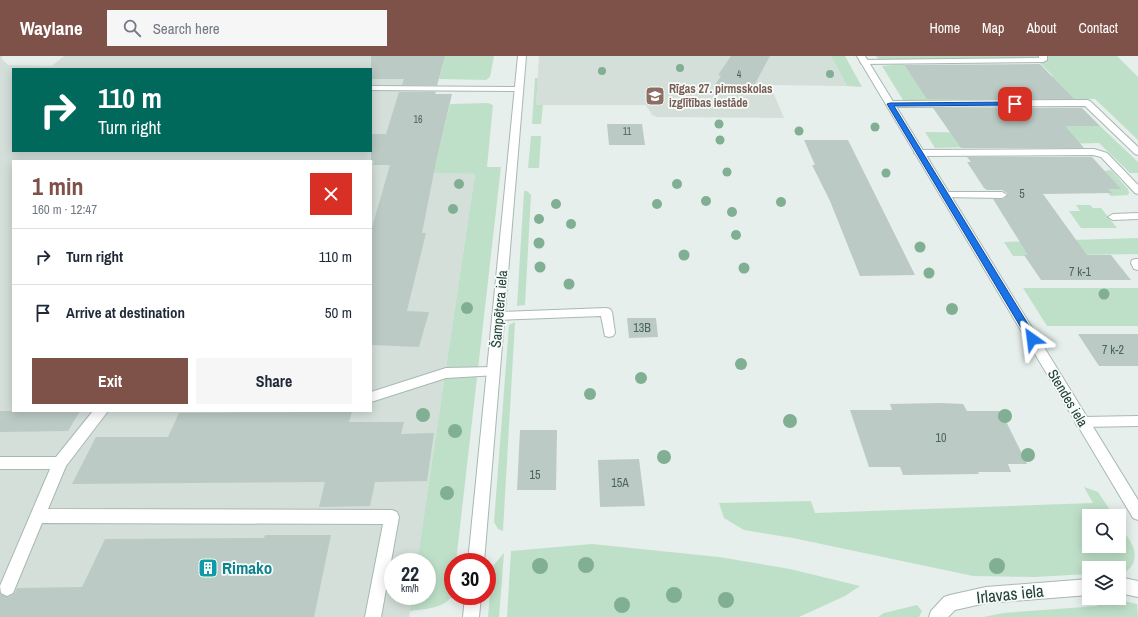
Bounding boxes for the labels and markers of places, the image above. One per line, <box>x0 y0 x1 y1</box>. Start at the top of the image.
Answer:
place label: Rīgas 27. pirmsskolas izglītības iestāde <box>669 81 773 111</box>
school or university icon: Rīgas 27. pirmsskolas izglītības iestāde <box>644 85 666 107</box>
pin <box>998 87 1032 121</box>
place label: Rimako <box>222 556 272 579</box>
building icon: Rimako <box>197 557 219 579</box>

